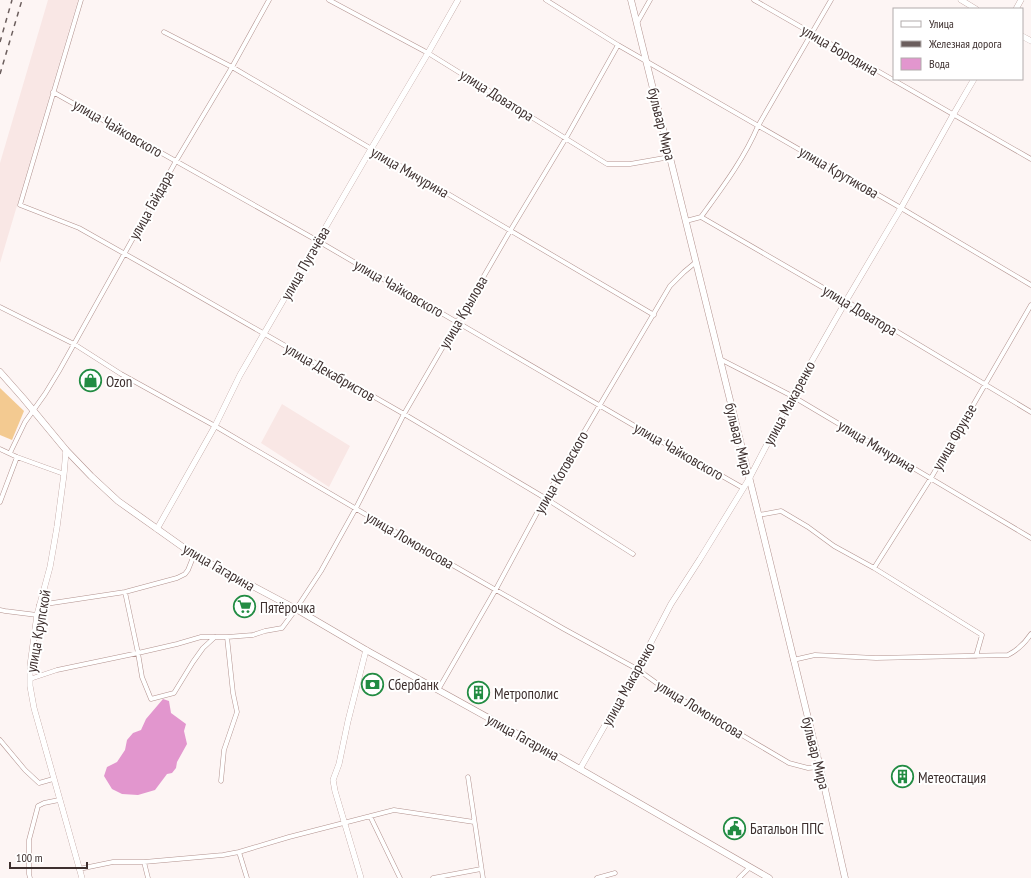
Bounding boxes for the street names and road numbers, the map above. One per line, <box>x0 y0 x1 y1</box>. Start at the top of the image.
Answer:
street label: улица Бородина <box>798 20 882 80</box>
street label: улица Доватора <box>456 65 538 125</box>
street label: бульвар Мира <box>644 86 680 162</box>
street label: улица Чайковского <box>70 95 166 161</box>
street label: улица Мичурина <box>367 142 453 202</box>
street label: улица Крутикова <box>796 142 882 202</box>
street label: улица Гайдара <box>124 167 178 243</box>
street label: улица Пугачёва <box>276 223 334 303</box>
street label: улица Чайковского <box>351 255 447 321</box>
street label: улица Крылова <box>435 272 491 352</box>
street label: улица Доватора <box>819 280 901 340</box>
street label: улица Декабристов <box>281 338 379 406</box>
street label: улица Макаренко <box>759 358 819 448</box>
street label: улица Фрунзе <box>927 400 981 474</box>
street label: бульвар Мира <box>721 401 757 477</box>
street label: улица Мичурина <box>835 415 919 477</box>
street label: улица Чайковского <box>631 418 727 484</box>
street label: улица Котовского <box>530 427 592 517</box>
street label: улица Ломоносова <box>362 507 458 573</box>
street label: улица Гагарина <box>180 539 258 595</box>
street label: улица Крупской <box>21 588 55 674</box>
street label: улица Макаренко <box>597 639 659 729</box>
street label: улица Ломоносова <box>653 675 747 743</box>
street label: улица Гагарина <box>483 709 563 765</box>
street label: бульвар Мира <box>798 715 834 791</box>

